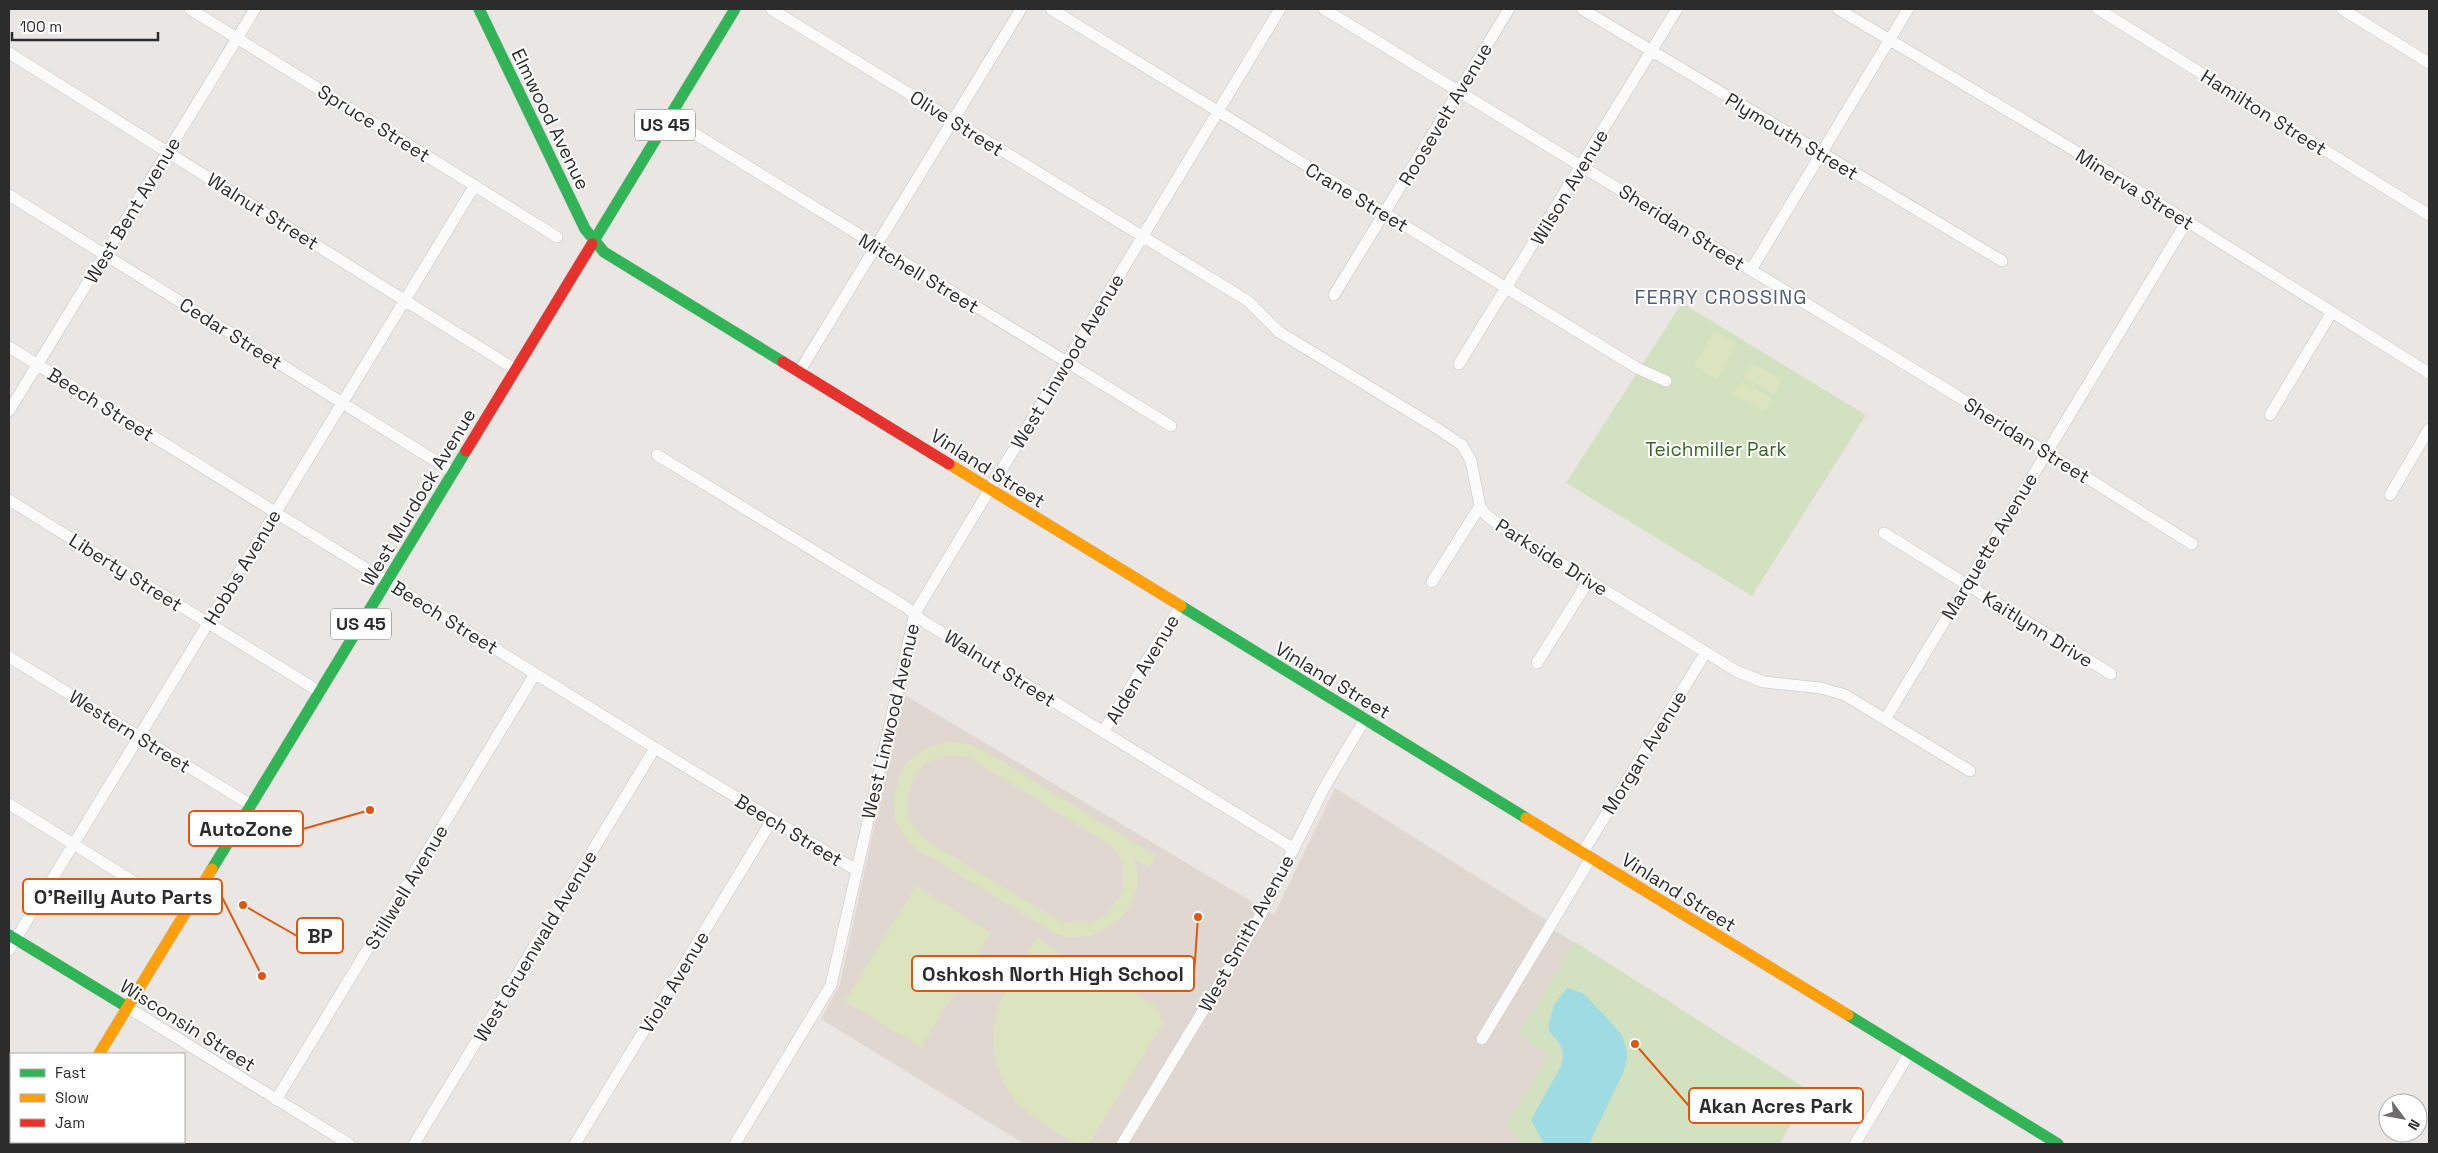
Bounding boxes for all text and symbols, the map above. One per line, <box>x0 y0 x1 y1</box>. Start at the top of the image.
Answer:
scale bar <box>12 10 159 42</box>
text: 100 m <box>20 17 62 36</box>
street label: Roosevelt Avenue <box>1393 38 1498 190</box>
street label: Elmwood Avenue <box>506 44 596 194</box>
street label: Hamilton Street <box>2196 64 2331 161</box>
street label: Spruce Street <box>313 79 435 168</box>
street label: Olive Street <box>905 85 1008 162</box>
street label: Plymouth Street <box>1721 87 1863 186</box>
road number: US 45 <box>635 110 695 140</box>
street label: Wilson Avenue <box>1525 125 1614 250</box>
street label: West Bent Avenue <box>79 132 186 288</box>
street label: Minerva Street <box>2071 143 2199 236</box>
street label: Crane Street <box>1301 157 1413 238</box>
street label: Walnut Street <box>202 167 323 256</box>
street label: Sheridan Street <box>1614 179 1749 276</box>
street label: Mitchell Street <box>854 228 983 319</box>
street label: West Linwood Avenue <box>1005 269 1130 453</box>
district label: FERRY CROSSING <box>1635 284 1807 310</box>
street label: Cedar Street <box>175 292 287 375</box>
street label: Beech Street <box>43 362 159 447</box>
street label: Sheridan Street <box>1959 392 2094 489</box>
street label: West Murdock Avenue <box>355 404 481 591</box>
street label: Vinland Street <box>926 423 1050 514</box>
park label: Teichmiller Park <box>1645 437 1787 462</box>
street label: Marquette Avenue <box>1936 468 2043 624</box>
street label: Hobbs Avenue <box>198 505 287 630</box>
street label: Parkside Drive <box>1491 513 1613 602</box>
street label: Liberty Street <box>64 528 187 617</box>
street label: Beech Street <box>387 575 503 660</box>
street label: Kaitlynn Drive <box>1978 585 2098 673</box>
road number: US 45 <box>331 608 391 640</box>
street label: Alden Avenue <box>1100 610 1185 729</box>
street label: West Linwood Avenue <box>856 621 925 821</box>
street label: Walnut Street <box>939 624 1060 713</box>
street label: Vinland Street <box>1270 636 1395 725</box>
street label: Western Street <box>64 684 195 779</box>
street label: Morgan Avenue <box>1596 686 1693 819</box>
street label: Beech Street <box>730 789 847 872</box>
callout: AutoZone <box>189 811 303 846</box>
text: AutoZone <box>199 816 293 842</box>
street label: Stillwell Avenue <box>359 820 454 954</box>
street label: West Gruenwald Avenue <box>468 846 603 1047</box>
street label: Vinland Street <box>1617 847 1741 938</box>
street label: West Smith Avenue <box>1193 850 1300 1016</box>
callout: O'Reilly Auto Parts <box>23 879 222 914</box>
text: O'Reilly Auto Parts <box>34 884 212 910</box>
callout: BP <box>297 918 343 953</box>
text: BP <box>307 923 333 949</box>
street label: Viola Avenue <box>634 926 715 1038</box>
callout: Oshkosh North High School <box>912 956 1194 991</box>
text: Oshkosh North High School <box>922 961 1184 987</box>
street label: Wisconsin Street <box>115 974 260 1077</box>
legend <box>10 1053 185 1143</box>
text: Fast <box>55 1063 86 1082</box>
text: Slow <box>55 1088 89 1107</box>
callout: Akan Acres Park <box>1689 1088 1863 1123</box>
text: Akan Acres Park <box>1699 1093 1853 1119</box>
north arrow <box>2378 1093 2428 1143</box>
text: Jam <box>55 1113 85 1132</box>
text: N <box>2404 1116 2424 1134</box>

